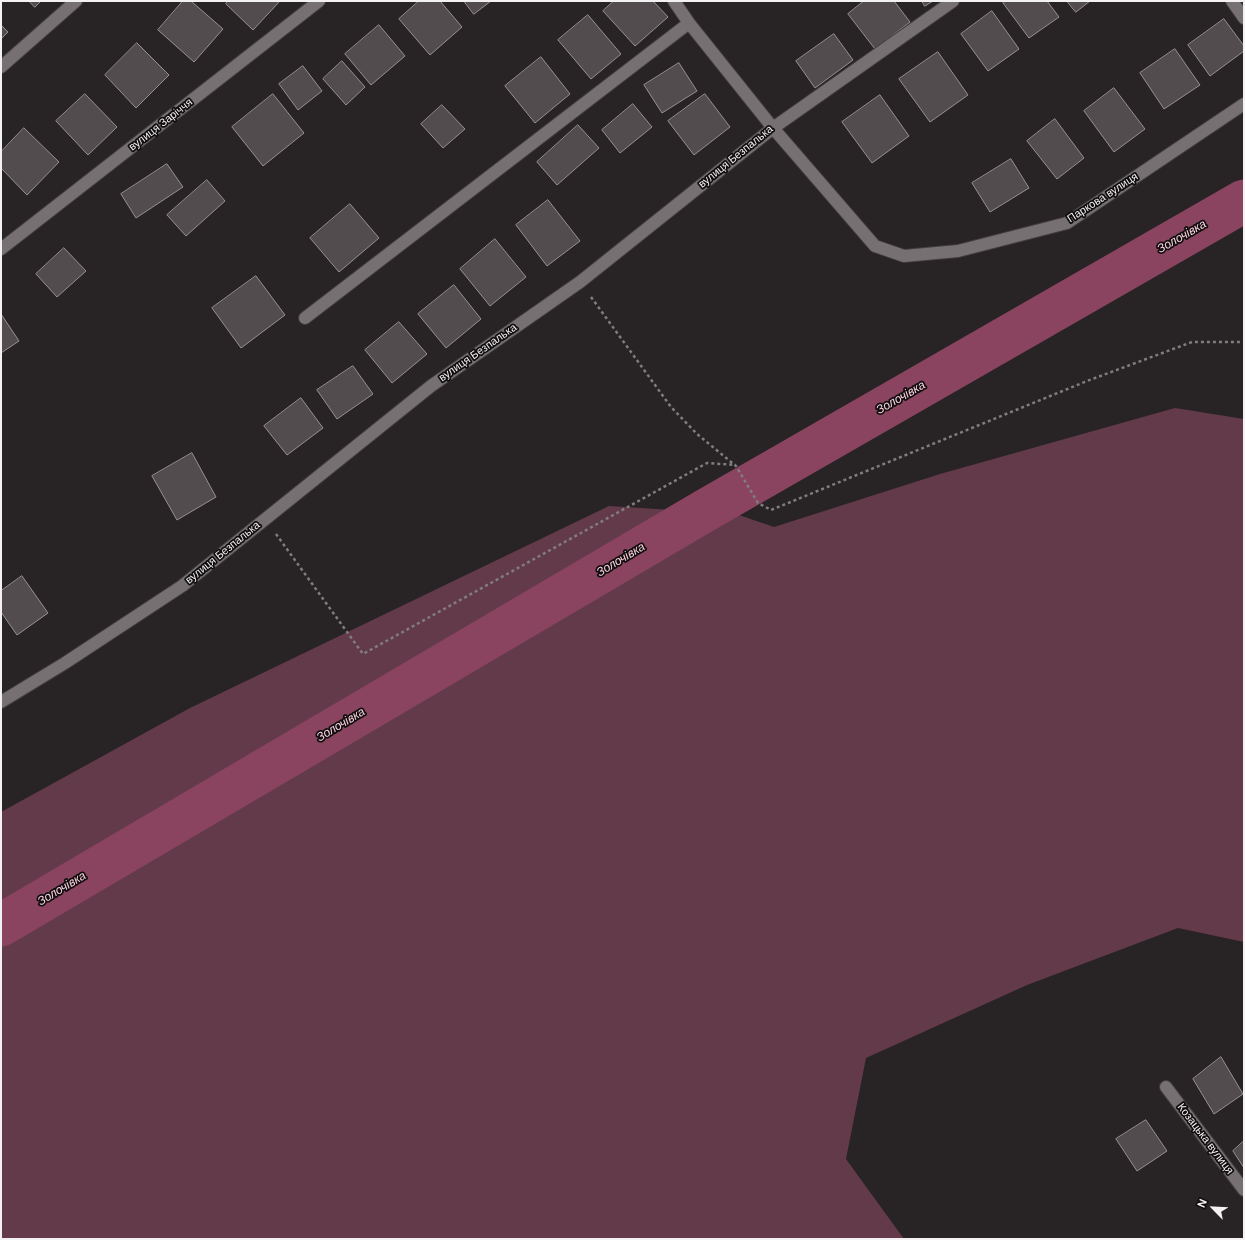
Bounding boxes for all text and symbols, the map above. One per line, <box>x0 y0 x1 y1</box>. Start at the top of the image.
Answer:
street label: вулиця Заріччя <box>126 96 196 154</box>
street label: вулиця Безпалька <box>696 123 776 191</box>
street label: Паркова вулиця <box>1065 170 1141 226</box>
water label: Золочівка <box>1155 217 1209 257</box>
street label: вулиця Безпалька <box>436 321 520 385</box>
water label: Золочівка <box>874 378 928 418</box>
street label: вулиця Безпалька <box>183 519 263 587</box>
water label: Золочівка <box>594 540 648 580</box>
water label: Золочівка <box>314 705 368 745</box>
water label: Золочівка <box>35 869 89 909</box>
street label: Козацька вулиця <box>1174 1101 1236 1177</box>
north arrow <box>1193 1188 1233 1228</box>
text: N <box>1194 1197 1210 1210</box>

